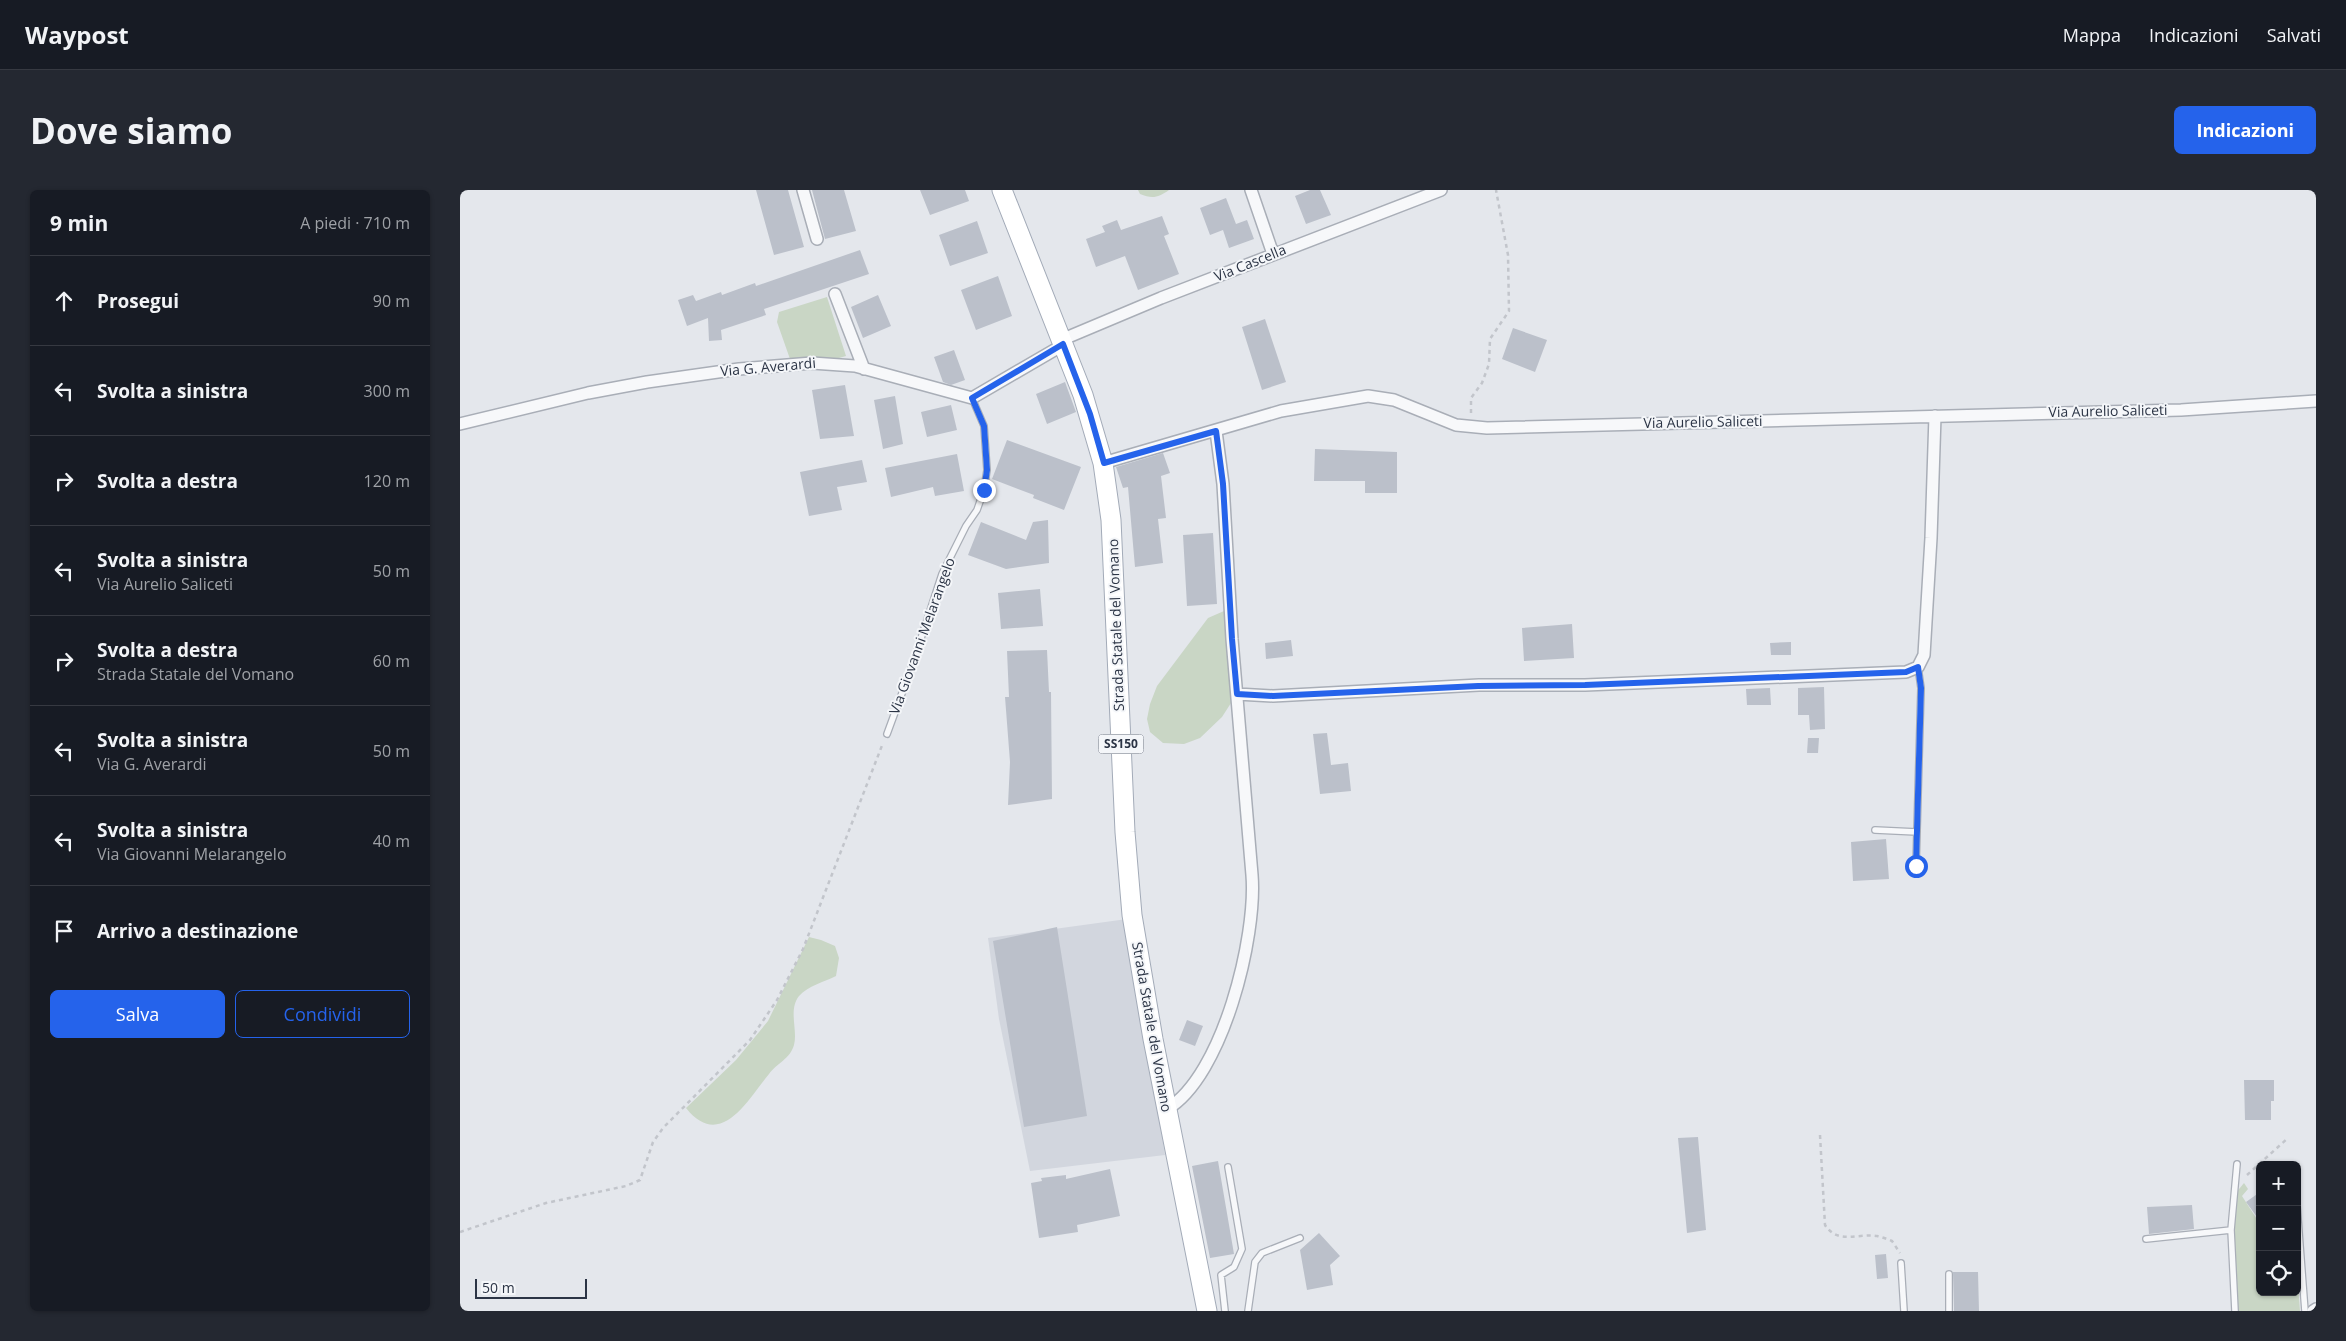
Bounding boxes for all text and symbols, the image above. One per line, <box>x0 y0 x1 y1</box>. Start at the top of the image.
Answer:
text: Waypost <box>25 18 129 51</box>
text: Mappa <box>2063 23 2121 47</box>
text: Indicazioni <box>2149 23 2239 47</box>
text: Salvati <box>2267 23 2321 47</box>
button: Indicazioni <box>2174 106 2316 154</box>
text: Dove siamo <box>30 107 233 154</box>
text: 9 min <box>50 209 108 237</box>
text: A piedi · 710 m <box>300 212 410 234</box>
street label: Via Cascella <box>1211 239 1289 286</box>
icon: ahead <box>50 287 78 315</box>
text: Prosegui <box>97 288 179 314</box>
text: 90 m <box>373 290 410 312</box>
street label: Via G. Averardi <box>719 353 817 380</box>
icon: left <box>50 377 78 405</box>
text: Svolta a sinistra <box>97 378 248 404</box>
text: 300 m <box>364 380 410 402</box>
street label: Via Aurelio Saliceti <box>2048 400 2168 421</box>
street label: Via Aurelio Saliceti <box>1643 411 1763 432</box>
icon: right <box>50 467 78 495</box>
text: Svolta a destra <box>97 468 238 494</box>
text: 120 m <box>364 470 410 492</box>
route end <box>973 479 996 502</box>
street label: Strada Statale del Vomano <box>1103 538 1128 712</box>
text: Svolta a sinistra <box>97 547 248 573</box>
street label: Via Giovanni Melarangelo <box>884 555 959 717</box>
icon: left <box>50 557 78 585</box>
text: 50 m <box>373 560 410 582</box>
text: Via Aurelio Saliceti <box>97 573 233 595</box>
text: Svolta a destra <box>97 637 238 663</box>
icon: right <box>50 647 78 675</box>
text: 60 m <box>373 650 410 672</box>
text: Strada Statale del Vomano <box>97 663 294 685</box>
text: Svolta a sinistra <box>97 727 248 753</box>
road number: SS150 <box>1098 734 1144 754</box>
icon: left <box>50 737 78 765</box>
text: 50 m <box>373 740 410 762</box>
text: Via G. Averardi <box>97 753 207 775</box>
text: Svolta a sinistra <box>97 817 248 843</box>
icon: left <box>50 827 78 855</box>
text: 40 m <box>373 830 410 852</box>
text: Via Giovanni Melarangelo <box>97 843 287 865</box>
route start <box>1905 855 1928 878</box>
icon: arrive <box>50 917 78 945</box>
text: Arrivo a destinazione <box>97 918 298 944</box>
street label: Strada Statale del Vomano <box>1128 940 1177 1114</box>
button: Salva <box>50 990 225 1038</box>
button: Condividi <box>235 990 410 1038</box>
map controls <box>2256 1161 2301 1296</box>
button: + <box>2256 1161 2301 1206</box>
button: − <box>2256 1206 2301 1251</box>
button: locate <box>2256 1251 2301 1296</box>
scale bar <box>475 1276 588 1299</box>
text: 50 m <box>482 1278 515 1297</box>

